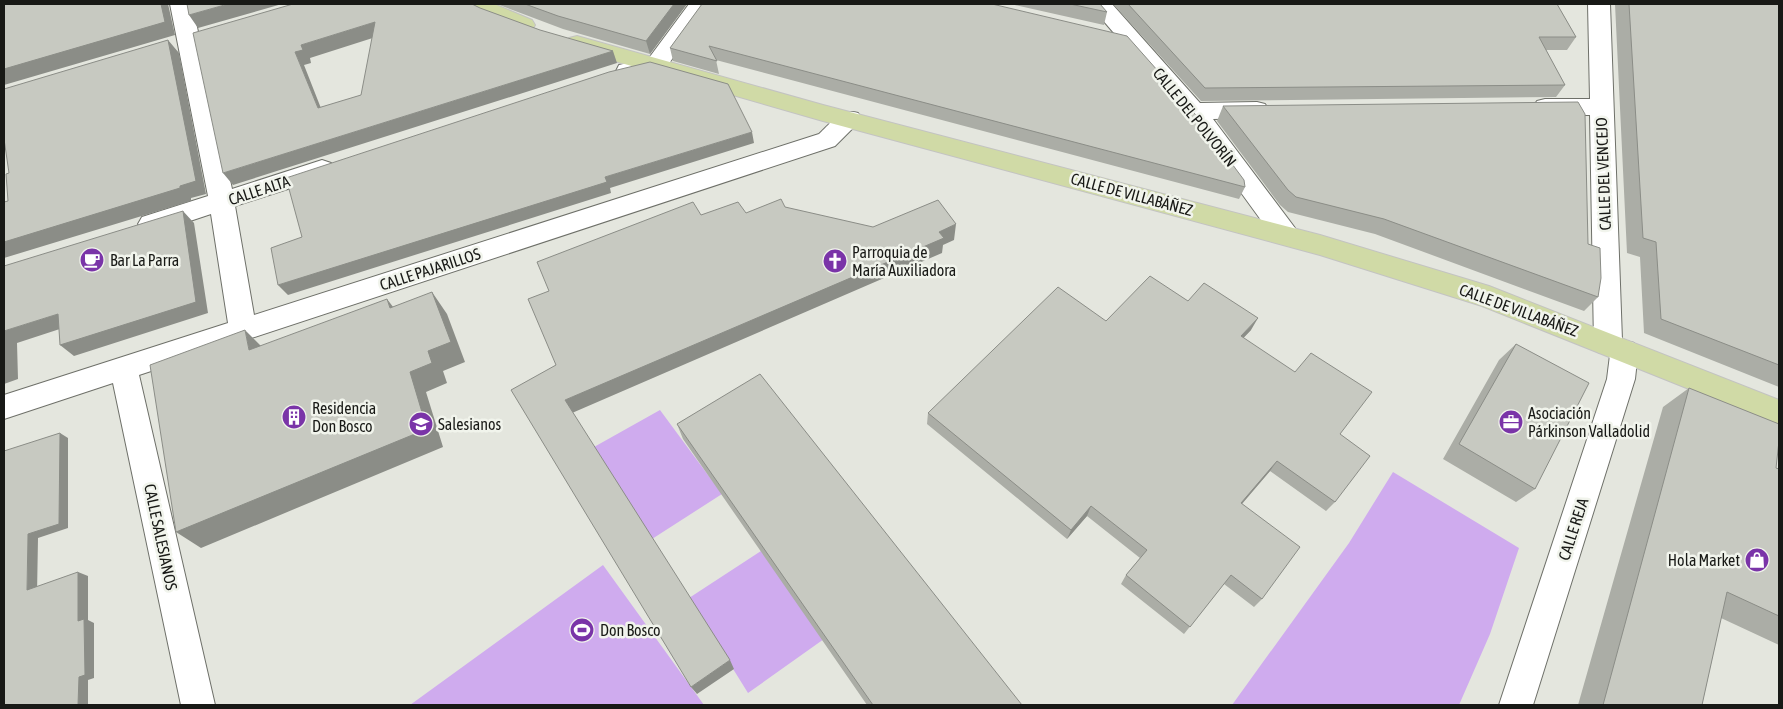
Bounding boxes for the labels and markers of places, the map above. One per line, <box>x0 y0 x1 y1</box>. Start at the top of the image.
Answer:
place label: Parroquia de María Auxiliadora <box>852 243 956 279</box>
cafe icon: Bar La Parra <box>79 247 105 273</box>
church icon: Parroquia de María Auxiliadora <box>822 248 848 274</box>
place label: Bar La Parra <box>110 251 179 269</box>
place label: Residencia Don Bosco <box>312 399 376 435</box>
building icon: Residencia Don Bosco <box>281 404 307 430</box>
place label: Asociación Párkinson Valladolid <box>1528 404 1650 440</box>
office icon: Asociación Párkinson Valladolid <box>1498 409 1524 435</box>
school or university icon: Salesianos <box>408 411 434 437</box>
place label: Salesianos <box>438 415 502 433</box>
shop icon: Hola Market <box>1744 547 1770 573</box>
place label: Hola Market <box>1668 551 1740 569</box>
sports icon: Don Bosco <box>569 617 595 643</box>
place label: Don Bosco <box>600 621 661 639</box>

